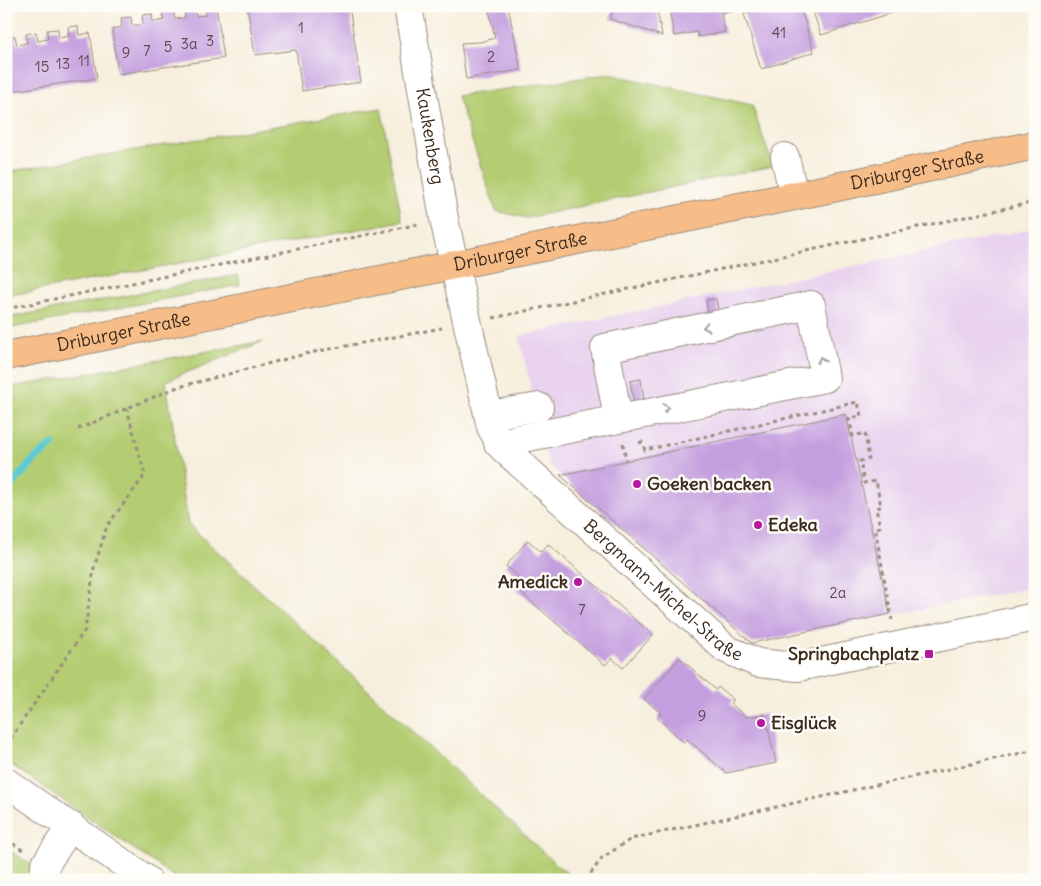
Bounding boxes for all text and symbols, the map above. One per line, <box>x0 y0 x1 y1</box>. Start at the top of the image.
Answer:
house number: 1 <box>298 18 304 37</box>
house number: 41 <box>772 23 786 42</box>
house number: 3 <box>206 31 214 50</box>
house number: 3a <box>180 34 198 53</box>
house number: 5 <box>164 37 172 56</box>
house number: 7 <box>143 41 151 60</box>
house number: 9 <box>122 43 130 62</box>
house number: 2 <box>487 47 495 66</box>
house number: 11 <box>78 51 90 70</box>
house number: 13 <box>56 54 70 73</box>
house number: 15 <box>35 57 49 76</box>
street label: Kaukenberg <box>411 86 450 186</box>
street label: Driburger Straße <box>848 144 986 195</box>
street label: Driburger Straße <box>452 226 589 276</box>
street label: Driburger Straße <box>55 307 192 356</box>
one-way arrow <box>702 321 711 332</box>
one-way arrow <box>817 356 827 365</box>
one-way arrow <box>661 404 670 414</box>
place label: Goeken backen <box>647 472 772 495</box>
marker: Goeken backen <box>631 478 643 490</box>
place label: Edeka <box>768 513 818 536</box>
street label: Bergmann-Michel-Straße <box>579 514 746 666</box>
marker: Edeka <box>752 519 764 531</box>
place label: Amedick <box>498 570 568 593</box>
marker: Amedick <box>572 576 584 588</box>
house number: 2a <box>830 583 847 602</box>
house number: 7 <box>578 600 586 619</box>
place label: Springbachplatz <box>788 642 919 665</box>
marker: Springbachplatz <box>923 648 935 660</box>
house number: 9 <box>698 706 706 725</box>
place label: Eisglück <box>771 711 837 734</box>
marker: Eisglück <box>755 717 767 729</box>

